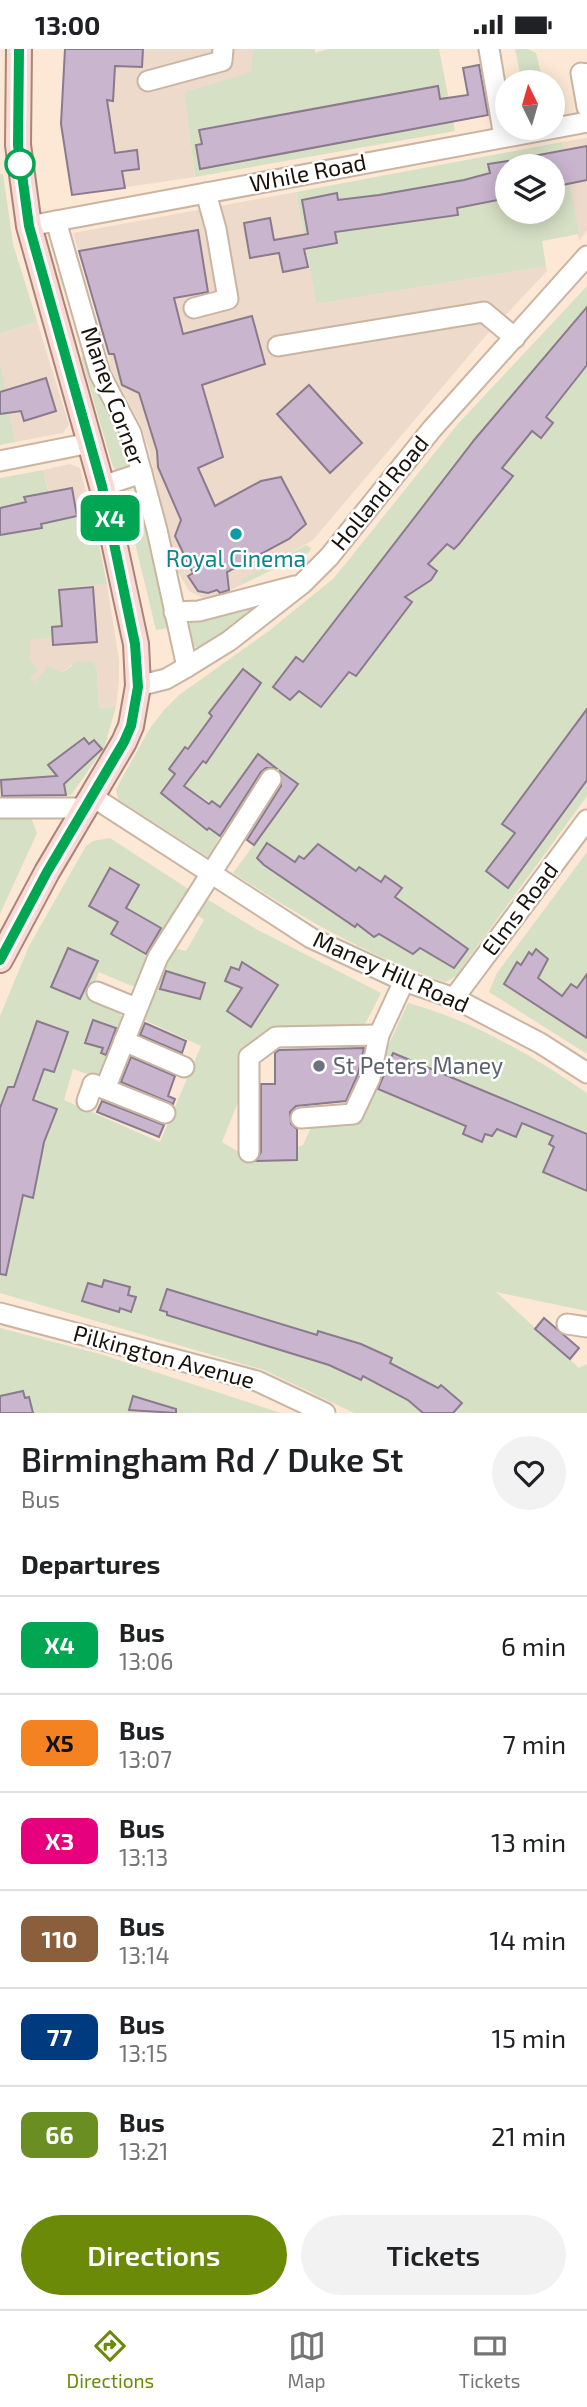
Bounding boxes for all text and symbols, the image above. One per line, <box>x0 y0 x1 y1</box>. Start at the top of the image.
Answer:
text: 13:00 <box>35 9 100 40</box>
north arrow <box>495 70 565 140</box>
map controls <box>495 70 565 224</box>
street label: While Road <box>247 147 368 197</box>
unlabelled marker <box>5 149 35 179</box>
button: layers <box>495 154 565 224</box>
street label: Maney Corner <box>76 322 152 469</box>
street label: Holland Road <box>324 429 434 555</box>
line badge: X4 <box>78 495 142 541</box>
text: X4 <box>95 503 125 532</box>
marker: Royal Cinema <box>228 526 244 542</box>
place label: Royal Cinema <box>166 544 306 572</box>
street label: Elms Road <box>475 856 563 961</box>
street label: Maney Hill Road <box>309 924 474 1018</box>
place label: St Peters Maney <box>333 1051 503 1079</box>
marker: St Peters Maney <box>311 1058 327 1074</box>
street label: Pilkington Avenue <box>71 1318 258 1394</box>
button: heart <box>492 1436 566 1510</box>
text: Birmingham Rd / Duke St <box>21 1439 403 1479</box>
text: Bus <box>21 1485 60 1513</box>
text: Departures <box>21 1548 160 1579</box>
text: Bus <box>119 1616 165 1647</box>
text: X4 <box>44 1630 75 1659</box>
text: 6 min <box>501 1630 566 1661</box>
text: 13:06 <box>119 1647 173 1675</box>
text: Bus <box>119 1714 165 1745</box>
text: X5 <box>45 1728 74 1757</box>
text: 7 min <box>503 1728 566 1759</box>
text: 13:07 <box>119 1745 172 1773</box>
text: Bus <box>119 1812 165 1843</box>
text: X3 <box>45 1826 74 1855</box>
text: 13 min <box>491 1826 566 1857</box>
text: 13:13 <box>119 1843 168 1871</box>
text: Bus <box>119 1910 165 1941</box>
text: 110 <box>42 1924 77 1953</box>
text: 14 min <box>490 1924 566 1955</box>
text: 13:14 <box>119 1941 170 1969</box>
text: Bus <box>119 2008 165 2039</box>
text: 77 <box>47 2022 72 2051</box>
text: 15 min <box>492 2022 566 2053</box>
text: 13:15 <box>119 2039 168 2067</box>
text: Bus <box>119 2106 165 2137</box>
text: 66 <box>45 2120 74 2149</box>
text: 21 min <box>491 2120 566 2151</box>
text: 13:21 <box>119 2137 168 2165</box>
button: Directions <box>21 2215 287 2295</box>
button: Tickets <box>301 2215 566 2295</box>
tab: Directions <box>67 2327 154 2392</box>
tab: Map <box>287 2327 326 2392</box>
tab: Tickets <box>459 2327 520 2392</box>

